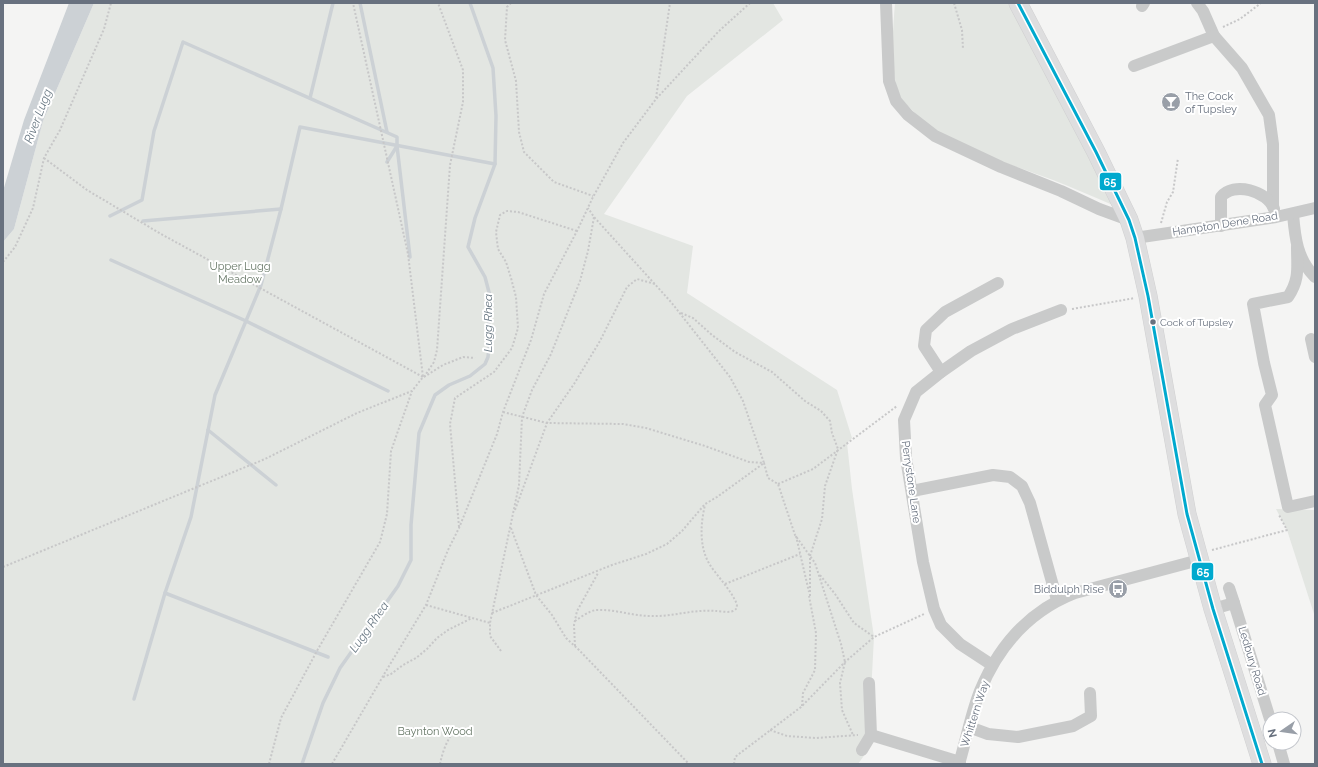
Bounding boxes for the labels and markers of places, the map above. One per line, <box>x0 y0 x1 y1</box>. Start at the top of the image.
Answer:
place label: The Cock of Tupsley <box>1185 90 1237 116</box>
bar icon: The Cock of Tupsley <box>1160 91 1182 113</box>
marker: Cock of Tupsley <box>1148 317 1158 327</box>
place label: Cock of Tupsley <box>1160 317 1234 328</box>
bus stop icon: Biddulph Rise <box>1107 578 1129 600</box>
place label: Biddulph Rise <box>1034 583 1105 596</box>

